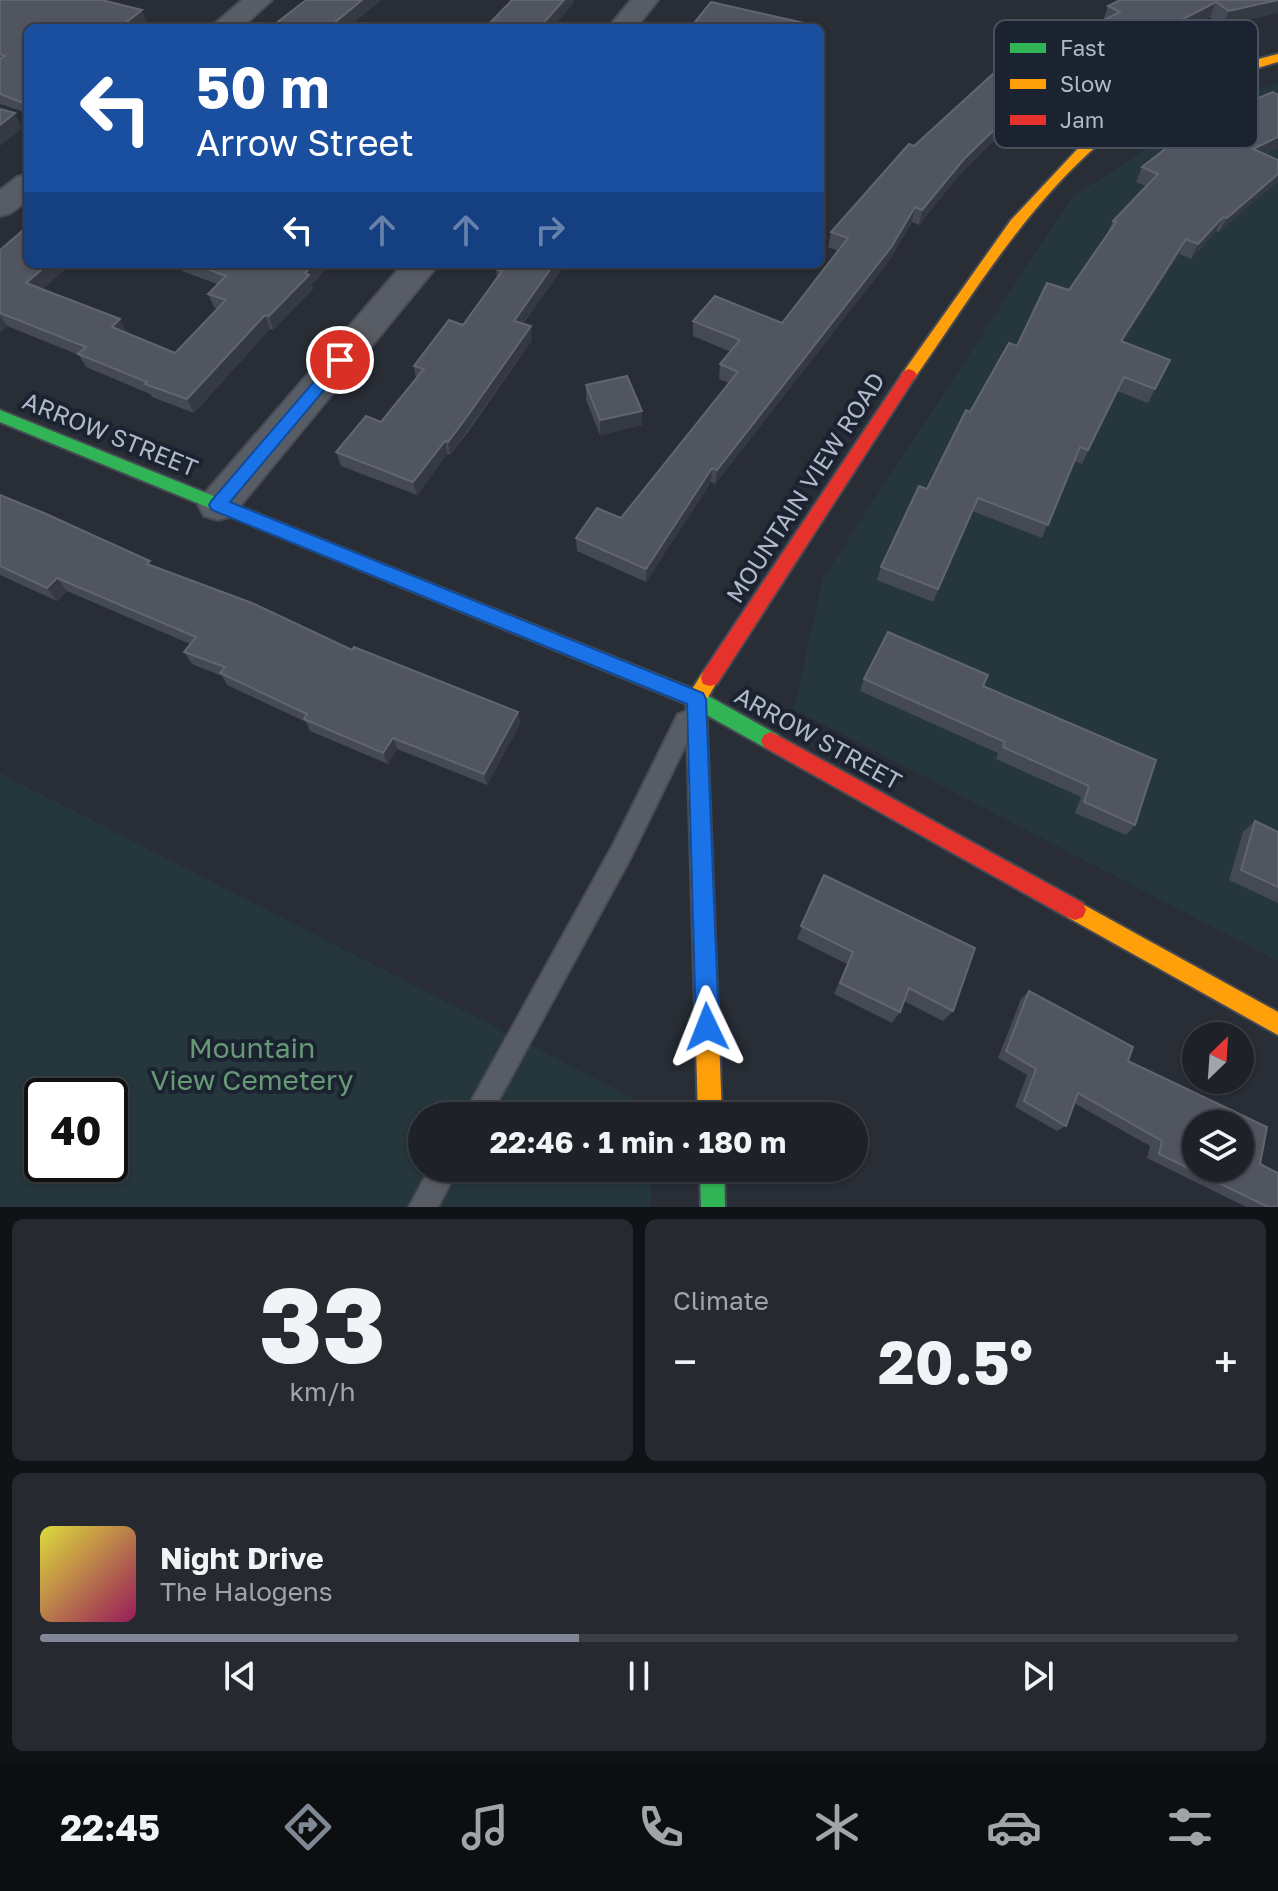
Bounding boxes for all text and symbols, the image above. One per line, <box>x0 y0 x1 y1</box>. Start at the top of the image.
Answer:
legend <box>994 20 1258 148</box>
text: Fast <box>1060 34 1106 61</box>
text: 50 m <box>196 53 330 120</box>
icon: left <box>64 56 168 160</box>
text: Slow <box>1060 70 1112 97</box>
text: Jam <box>1060 106 1104 133</box>
text: Arrow Street <box>196 121 414 164</box>
icon: left <box>276 208 320 252</box>
icon: ahead <box>360 208 404 252</box>
icon: ahead <box>444 208 488 252</box>
icon: right <box>528 208 572 252</box>
pin <box>306 326 374 394</box>
icon: arrive <box>318 338 362 382</box>
street label: MOUNTAIN VIEW ROAD <box>719 367 890 608</box>
street label: ARROW STREET <box>19 385 202 482</box>
street label: ARROW STREET <box>730 680 907 796</box>
position arrow <box>665 985 749 1069</box>
north arrow <box>1182 1022 1254 1094</box>
map controls <box>1182 1022 1254 1182</box>
park label: Mountain View Cemetery <box>150 1031 354 1096</box>
speed limit sign: 40 <box>24 1078 128 1182</box>
button: layers <box>1182 1110 1254 1182</box>
text: 22:46 · 1 min · 180 m <box>490 1124 786 1160</box>
text: 33 <box>259 1261 386 1386</box>
text: Climate <box>673 1285 769 1316</box>
text: 20.5° <box>878 1325 1033 1397</box>
text: − <box>673 1335 697 1388</box>
text: + <box>1214 1335 1238 1388</box>
text: km/h <box>289 1376 356 1407</box>
text: Night Drive <box>160 1540 324 1576</box>
text: The Halogens <box>160 1576 333 1607</box>
icon: previous <box>218 1654 262 1698</box>
icon: pause <box>617 1654 661 1698</box>
icon: next <box>1016 1654 1060 1698</box>
icon: directions <box>280 1799 336 1855</box>
icon: music <box>457 1799 513 1855</box>
icon: phone <box>633 1799 689 1855</box>
icon: climate <box>809 1799 865 1855</box>
icon: car <box>986 1799 1042 1855</box>
icon: filters <box>1162 1799 1218 1855</box>
text: 22:45 <box>60 1806 160 1849</box>

